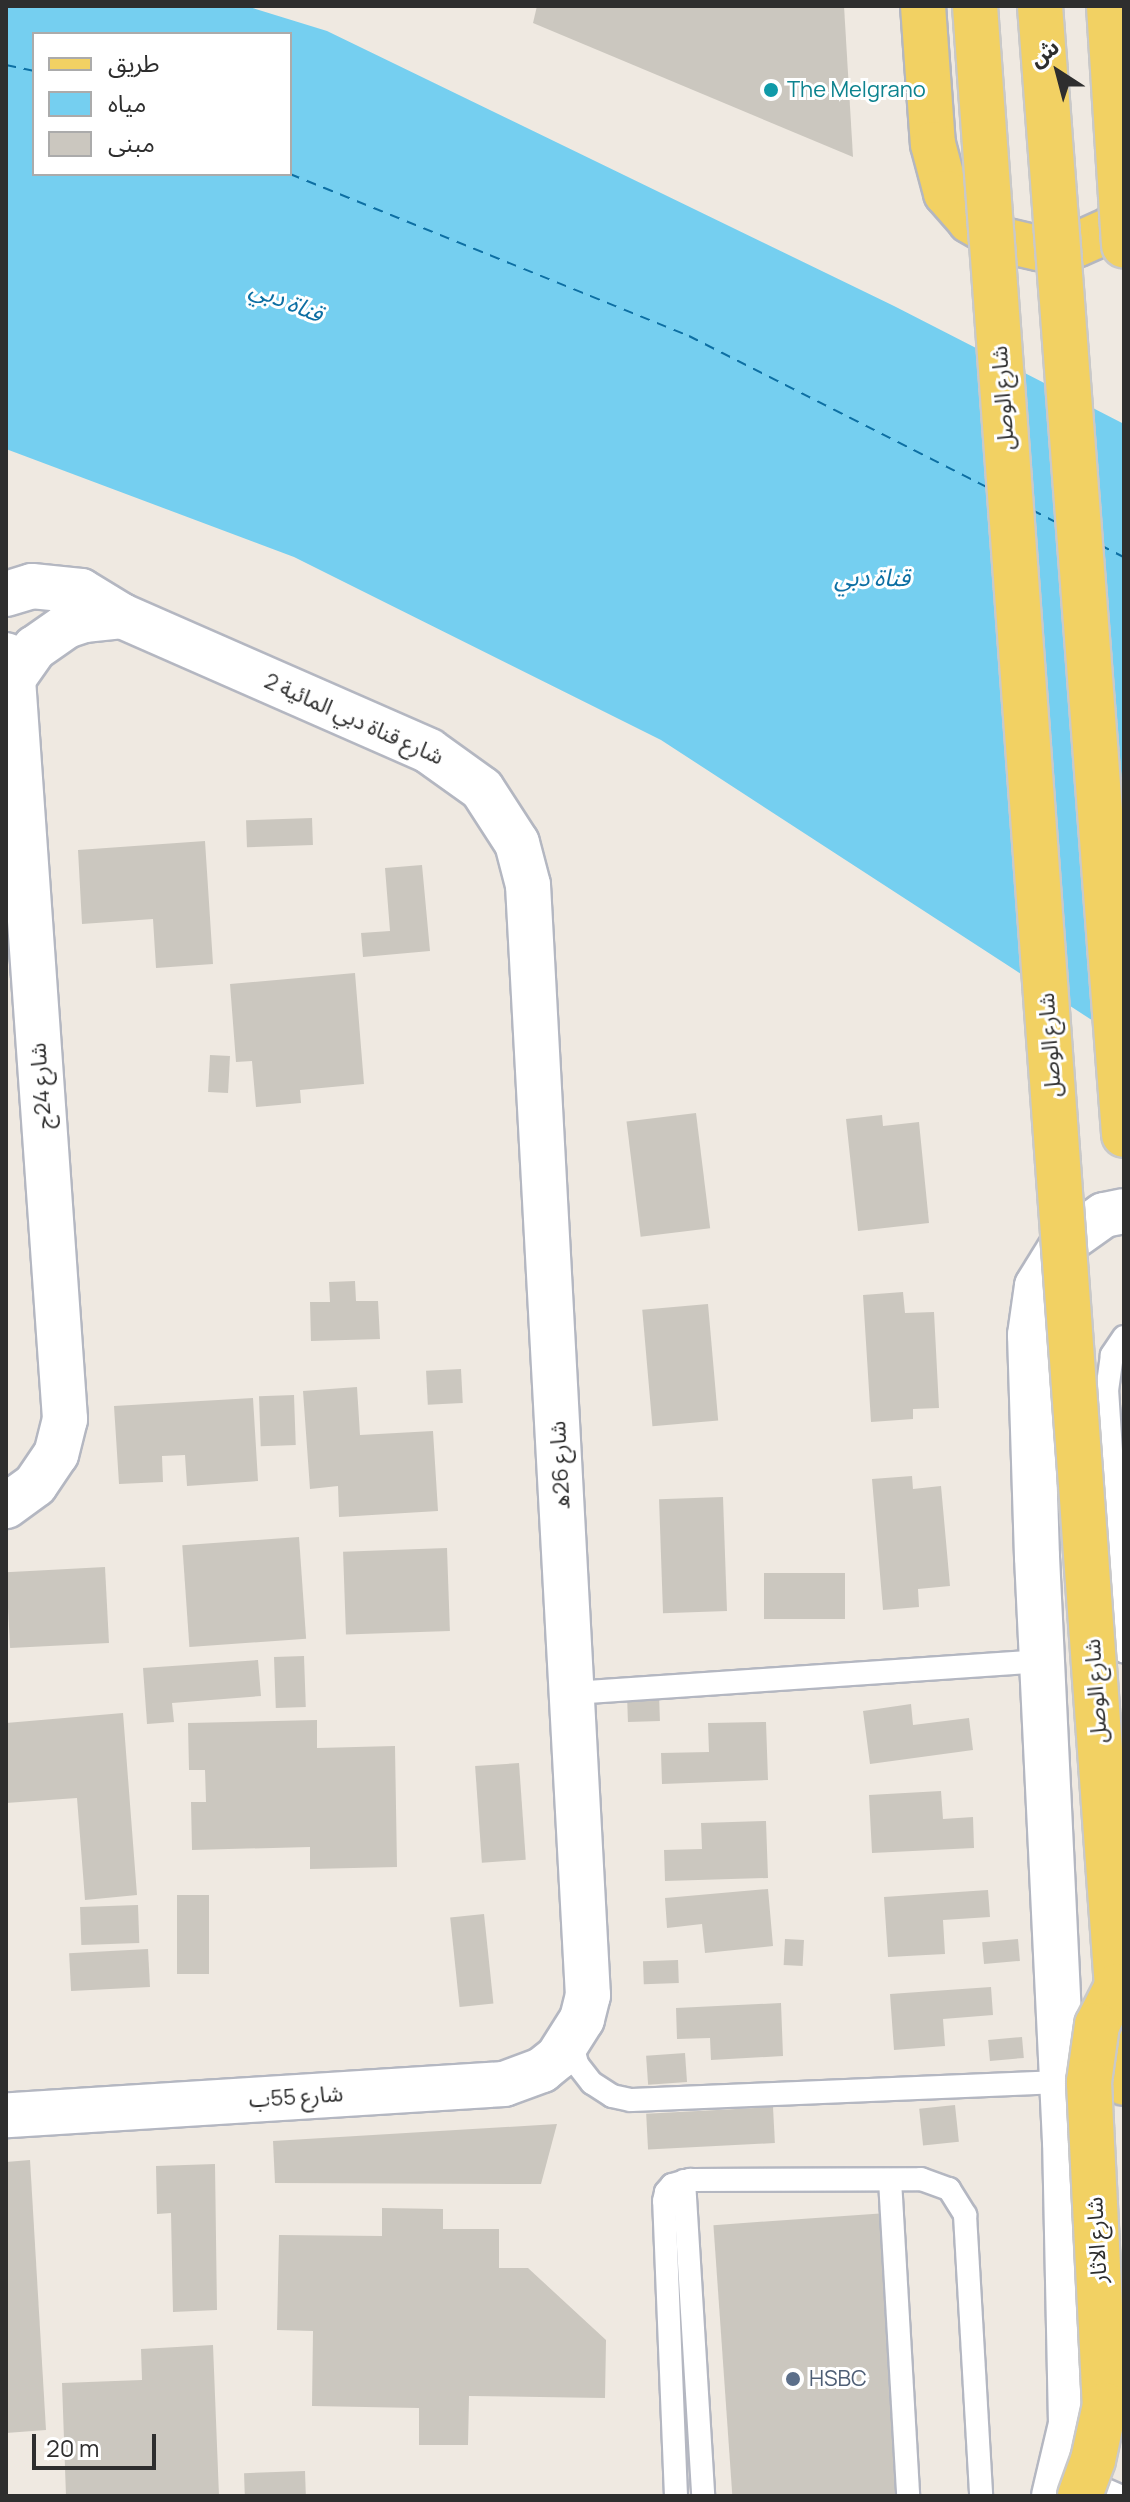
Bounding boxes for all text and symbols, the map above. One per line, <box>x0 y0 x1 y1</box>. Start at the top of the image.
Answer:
legend <box>32 32 292 176</box>
north arrow <box>1018 32 1098 112</box>
text: ش <box>1023 32 1065 74</box>
text: طريق <box>108 46 160 79</box>
place label: The Melgrano <box>787 77 926 103</box>
marker: The Melgrano <box>762 81 780 99</box>
text: مياه <box>108 86 146 119</box>
text: مبنى <box>108 126 155 159</box>
water label: قناة دبي <box>246 272 328 328</box>
street label: شارع الوصل <box>986 345 1020 451</box>
water label: قناة دبي <box>834 563 910 591</box>
street label: شارع قناة دبي المائية 2 <box>260 668 448 770</box>
street label: شارع الوصل <box>1033 992 1067 1098</box>
street label: شارع 24ج <box>25 1042 57 1130</box>
street label: شارع 26ه <box>545 1420 575 1510</box>
street label: شارع الوصل <box>1079 1638 1113 1744</box>
street label: شارع 55ب <box>248 2081 344 2113</box>
street label: شارع الاثار <box>1082 2196 1112 2284</box>
place label: HSBC <box>809 2366 867 2392</box>
marker: HSBC <box>784 2370 802 2388</box>
scale bar <box>36 2418 160 2468</box>
text: 20 m <box>46 2431 99 2464</box>

